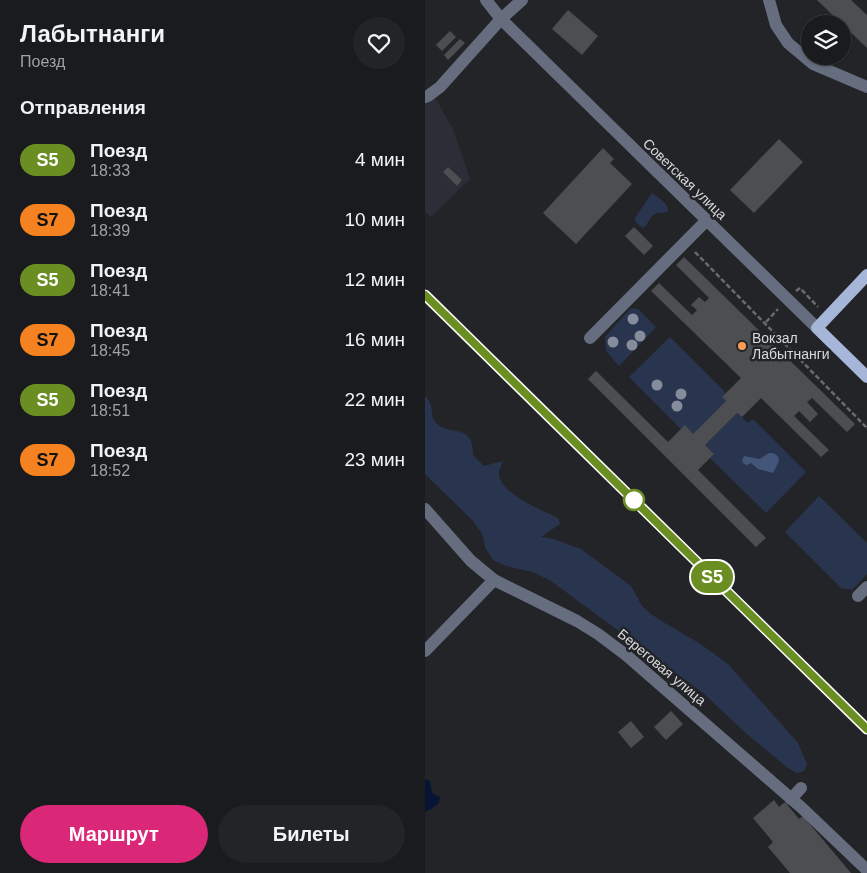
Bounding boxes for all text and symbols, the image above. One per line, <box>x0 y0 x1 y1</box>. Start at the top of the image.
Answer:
map controls <box>801 15 851 65</box>
button: layers <box>801 15 851 65</box>
button: heart <box>353 17 405 69</box>
text: Лабытнанги <box>20 20 165 47</box>
text: Поезд <box>20 53 65 70</box>
text: Отправления <box>20 97 146 118</box>
street label: Советская улица <box>640 135 730 223</box>
text: Поезд <box>90 140 147 161</box>
text: 4 мин <box>355 149 405 170</box>
text: S5 <box>36 150 59 170</box>
text: 18:33 <box>90 162 130 179</box>
text: Поезд <box>90 200 147 221</box>
text: 10 мин <box>344 209 405 230</box>
text: S7 <box>36 210 59 230</box>
text: 18:39 <box>90 222 130 239</box>
text: Поезд <box>90 260 147 281</box>
text: 12 мин <box>344 269 405 290</box>
text: S5 <box>36 270 59 290</box>
text: 18:41 <box>90 282 130 299</box>
text: Поезд <box>90 320 147 341</box>
text: 16 мин <box>344 329 405 350</box>
text: S7 <box>36 330 59 350</box>
place label: Вокзал Лабытнанги <box>752 330 830 362</box>
marker: Вокзал Лабытнанги <box>736 340 748 352</box>
text: 18:45 <box>90 342 130 359</box>
text: Поезд <box>90 380 147 401</box>
text: 22 мин <box>344 389 405 410</box>
text: S5 <box>36 390 59 410</box>
text: 18:51 <box>90 402 130 419</box>
text: Поезд <box>90 440 147 461</box>
text: 23 мин <box>344 449 405 470</box>
text: S7 <box>36 450 59 470</box>
text: 18:52 <box>90 462 130 479</box>
unlabelled marker <box>623 489 645 511</box>
line badge: S5 <box>689 561 735 593</box>
text: S5 <box>701 567 723 587</box>
street label: Береговая улица <box>615 625 709 709</box>
button: Маршрут <box>20 805 208 863</box>
button: Билеты <box>218 805 405 863</box>

